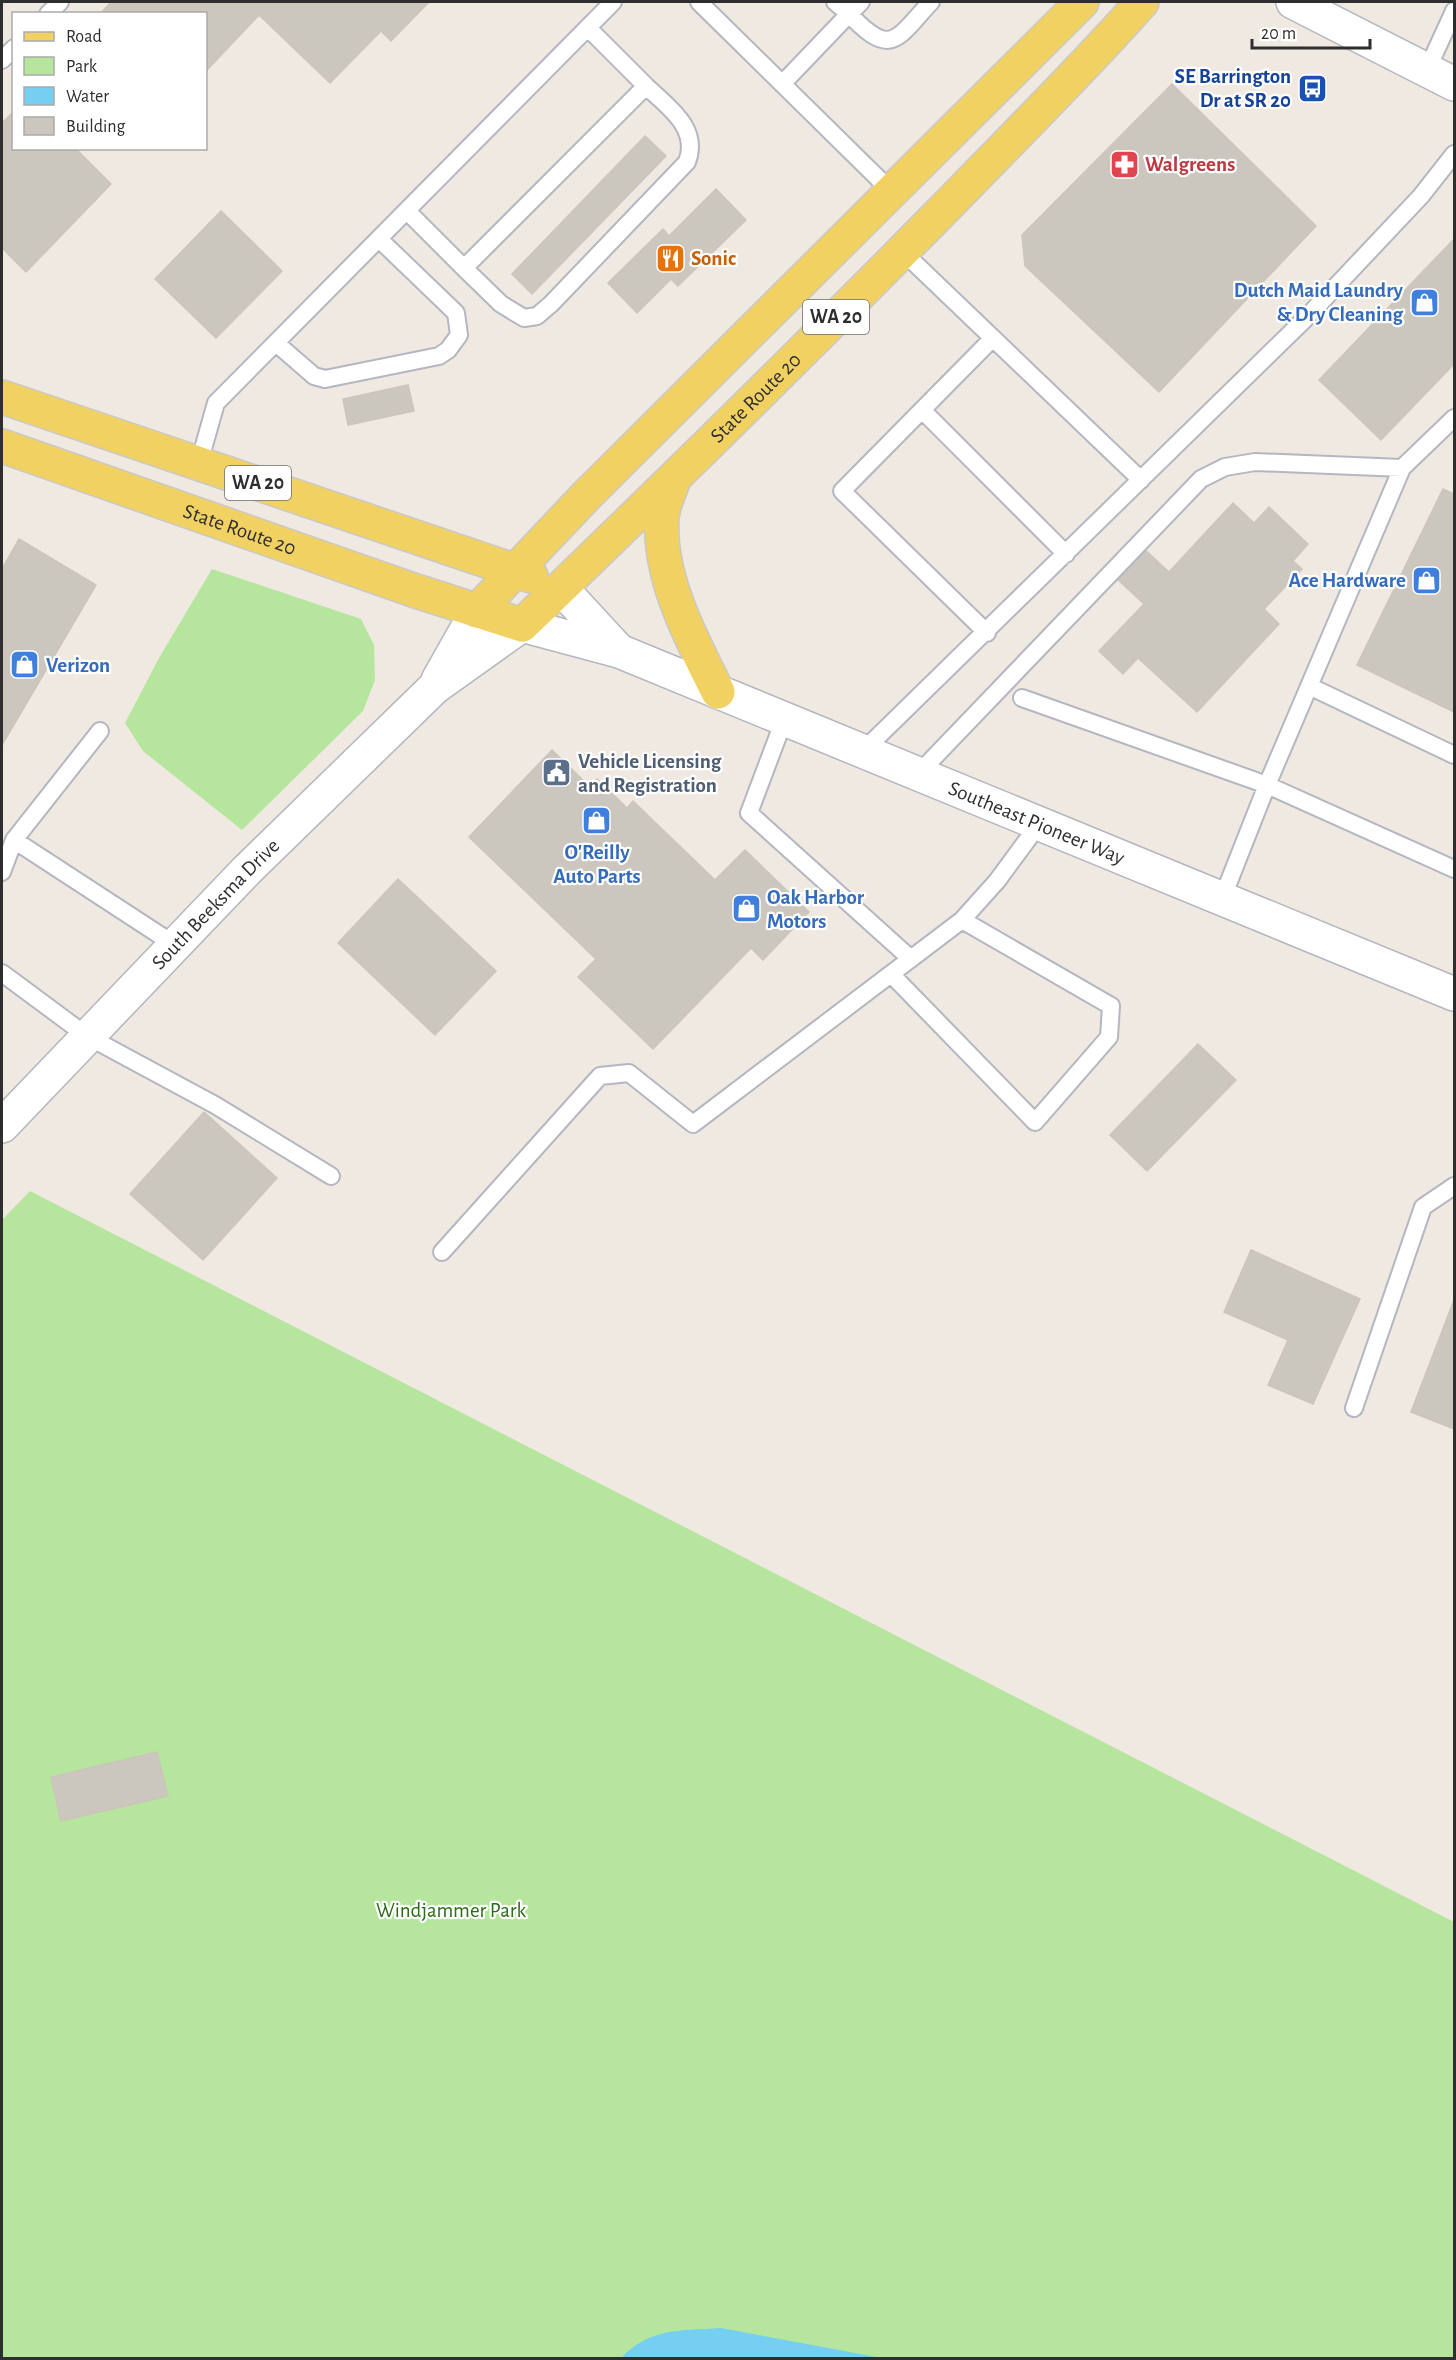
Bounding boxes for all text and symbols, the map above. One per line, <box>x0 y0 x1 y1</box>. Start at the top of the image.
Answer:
legend <box>12 12 207 150</box>
scale bar <box>1252 12 1370 50</box>
text: 20 m <box>1261 25 1296 43</box>
text: Road <box>66 28 102 46</box>
text: Park <box>66 58 98 76</box>
place label: SE Barrington Dr at SR 20 <box>1175 66 1291 111</box>
bus stop icon: SE Barrington Dr at SR 20 <box>1296 72 1328 104</box>
text: Water <box>66 88 109 106</box>
text: Building <box>66 118 126 136</box>
pharmacy icon: Walgreens <box>1108 148 1140 180</box>
place label: Walgreens <box>1145 154 1235 175</box>
restaurant icon: Sonic <box>654 242 686 274</box>
place label: Sonic <box>691 248 736 269</box>
place label: Dutch Maid Laundry & Dry Cleaning <box>1234 280 1404 325</box>
shop icon: Dutch Maid Laundry & Dry Cleaning <box>1408 286 1440 318</box>
road number: WA 20 <box>803 300 869 334</box>
street label: State Route 20 <box>706 349 805 447</box>
road number: WA 20 <box>225 466 291 500</box>
street label: State Route 20 <box>181 500 299 559</box>
shop icon: Ace Hardware <box>1411 564 1443 596</box>
place label: Ace Hardware <box>1288 570 1406 591</box>
shop icon: Verizon <box>9 649 41 681</box>
place label: Verizon <box>46 655 110 676</box>
place label: Vehicle Licensing and Registration <box>578 751 722 796</box>
public building icon: Vehicle Licensing and Registration <box>541 757 573 789</box>
street label: Southeast Pioneer Way <box>946 777 1128 868</box>
shop icon: O'Reilly Auto Parts <box>581 805 613 837</box>
street label: South Beeksma Drive <box>148 834 283 973</box>
place label: O'Reilly Auto Parts <box>553 842 641 887</box>
place label: Oak Harbor Motors <box>767 887 865 932</box>
shop icon: Oak Harbor Motors <box>730 893 762 925</box>
park label: Windjammer Park <box>376 1900 527 1921</box>

